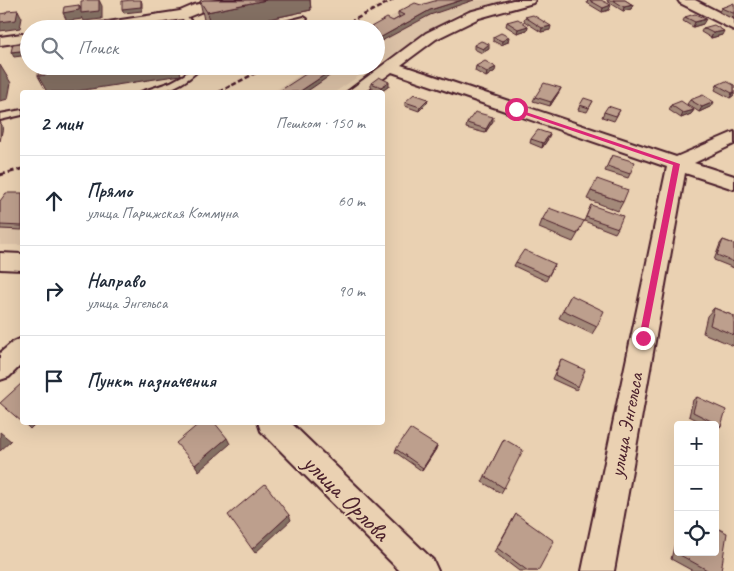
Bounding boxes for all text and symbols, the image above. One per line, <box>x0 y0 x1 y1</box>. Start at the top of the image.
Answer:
search box <box>20 20 385 75</box>
icon: search <box>38 34 66 62</box>
text: Поиск <box>78 36 118 60</box>
route start <box>505 98 528 121</box>
text: 2 мин <box>40 110 83 136</box>
text: Пешком · 150 m <box>276 113 365 133</box>
text: Прямо <box>87 179 132 203</box>
icon: ahead <box>40 187 68 215</box>
text: 60 m <box>338 191 365 211</box>
text: улица Парижская Коммуна <box>87 203 238 223</box>
text: Направо <box>87 269 145 293</box>
icon: right <box>40 277 68 305</box>
text: 90 m <box>338 281 365 301</box>
text: улица Энгельса <box>87 293 167 313</box>
route end <box>632 327 655 350</box>
icon: arrive <box>40 367 68 395</box>
text: Пункт назначения <box>87 369 216 393</box>
street label: улица Энгельса <box>603 369 649 481</box>
map controls <box>674 421 719 556</box>
button: + <box>674 421 719 466</box>
street label: улица Орлова <box>294 446 398 550</box>
button: − <box>674 466 719 511</box>
button: locate <box>674 511 719 556</box>

